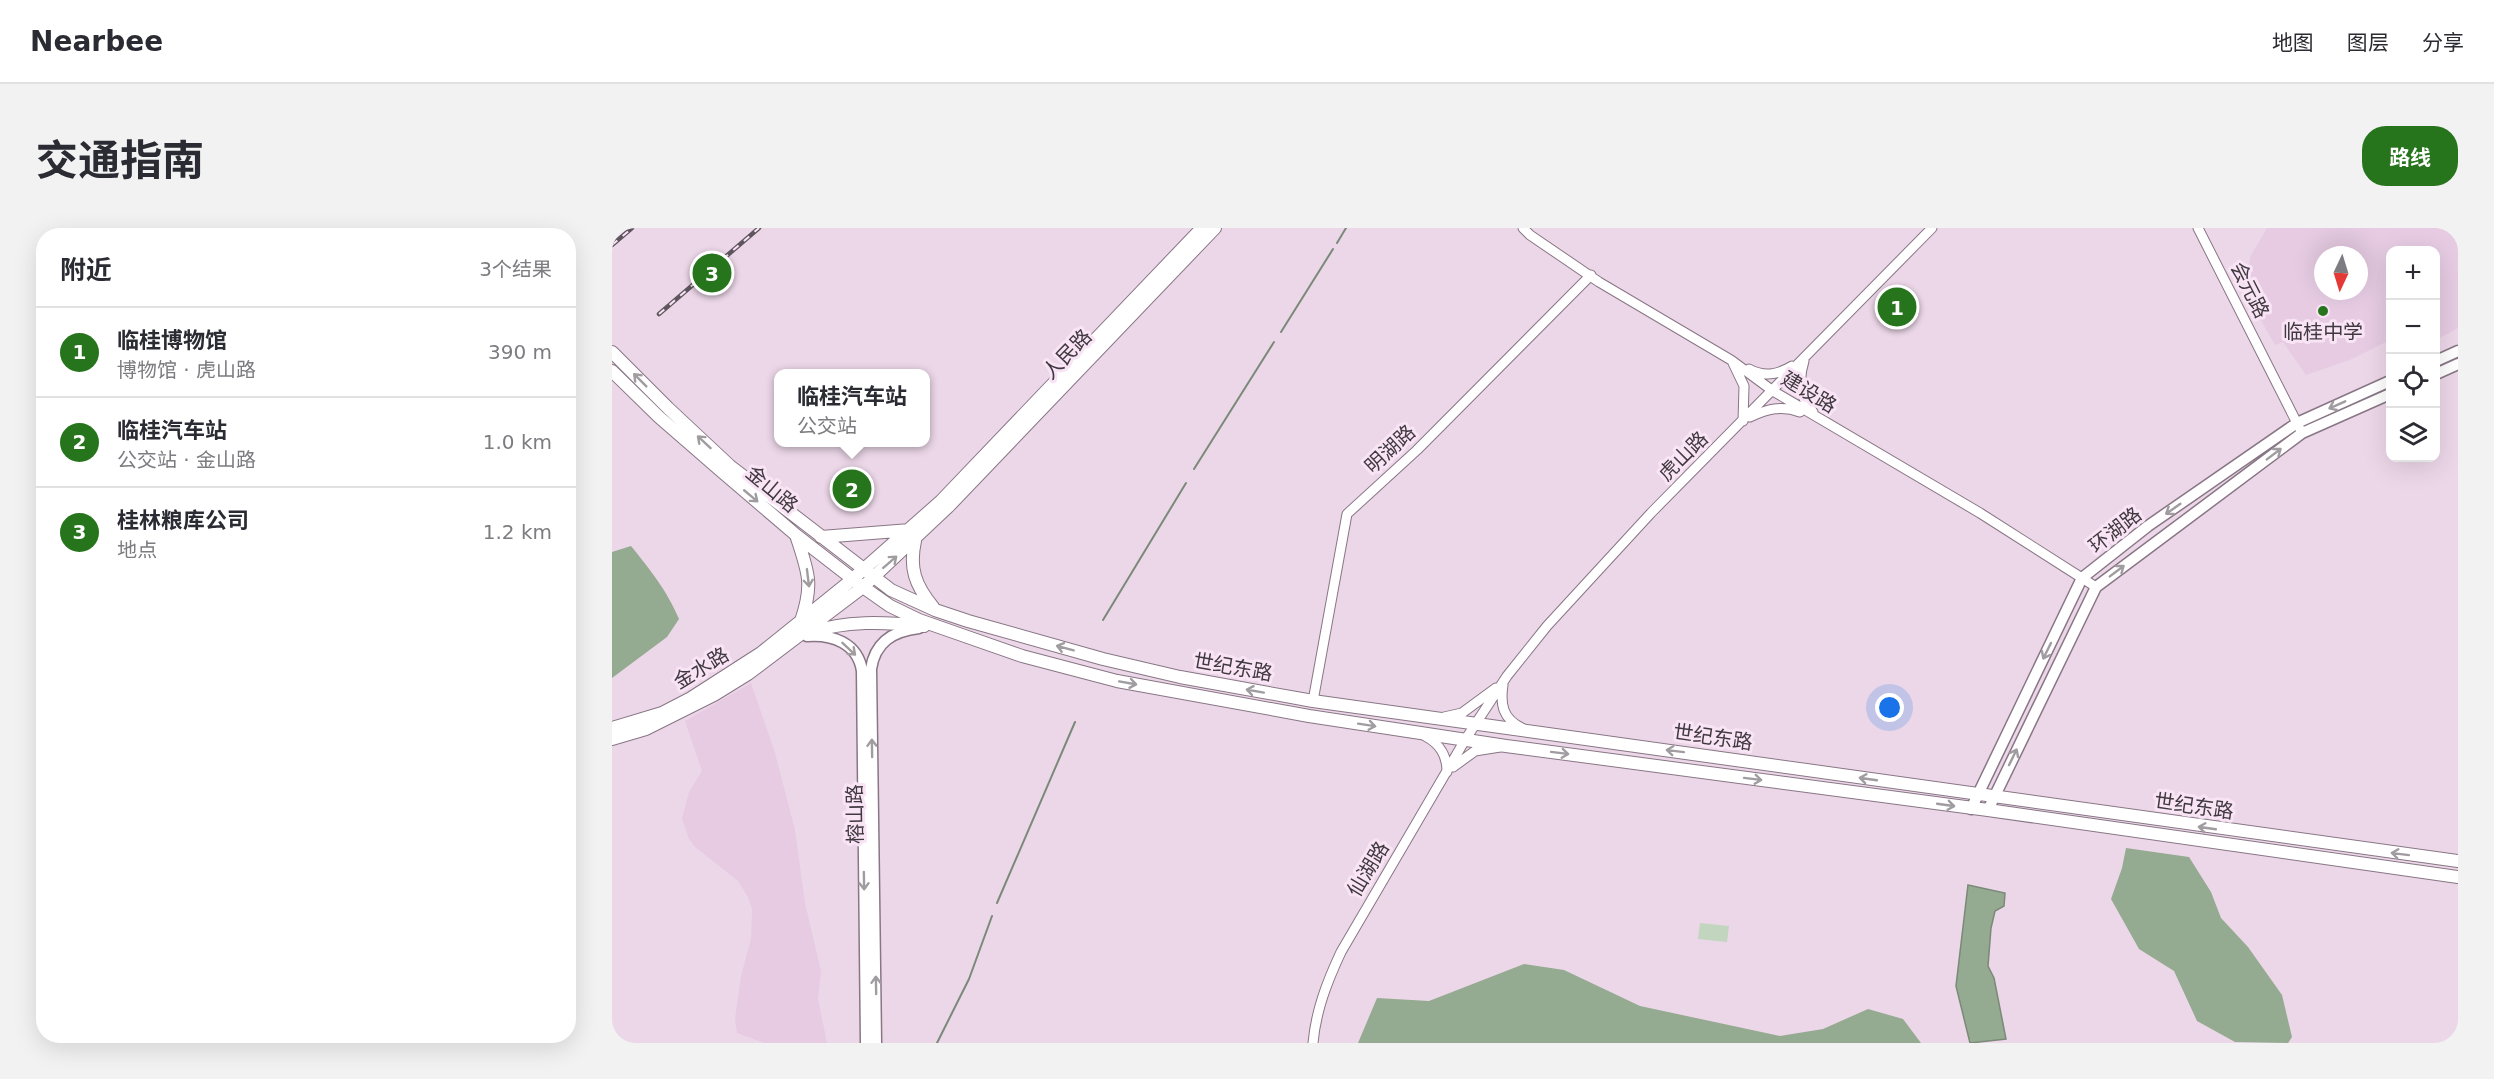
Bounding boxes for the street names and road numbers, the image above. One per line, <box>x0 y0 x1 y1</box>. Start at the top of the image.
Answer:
street label: 会元路 <box>2226 258 2274 322</box>
street label: 人民路 <box>1038 324 1096 384</box>
street label: 建设路 <box>1777 366 1841 418</box>
street label: 明湖路 <box>1360 420 1420 478</box>
street label: 虎山路 <box>1653 426 1713 486</box>
street label: 金山路 <box>741 461 803 517</box>
street label: 环湖路 <box>2084 502 2146 558</box>
street label: 金水路 <box>669 642 733 694</box>
street label: 世纪东路 <box>1192 648 1274 686</box>
street label: 世纪东路 <box>1672 720 1754 754</box>
street label: 榕山路 <box>842 784 868 844</box>
street label: 世纪东路 <box>2153 789 2235 823</box>
street label: 仙湖路 <box>1342 837 1394 901</box>

